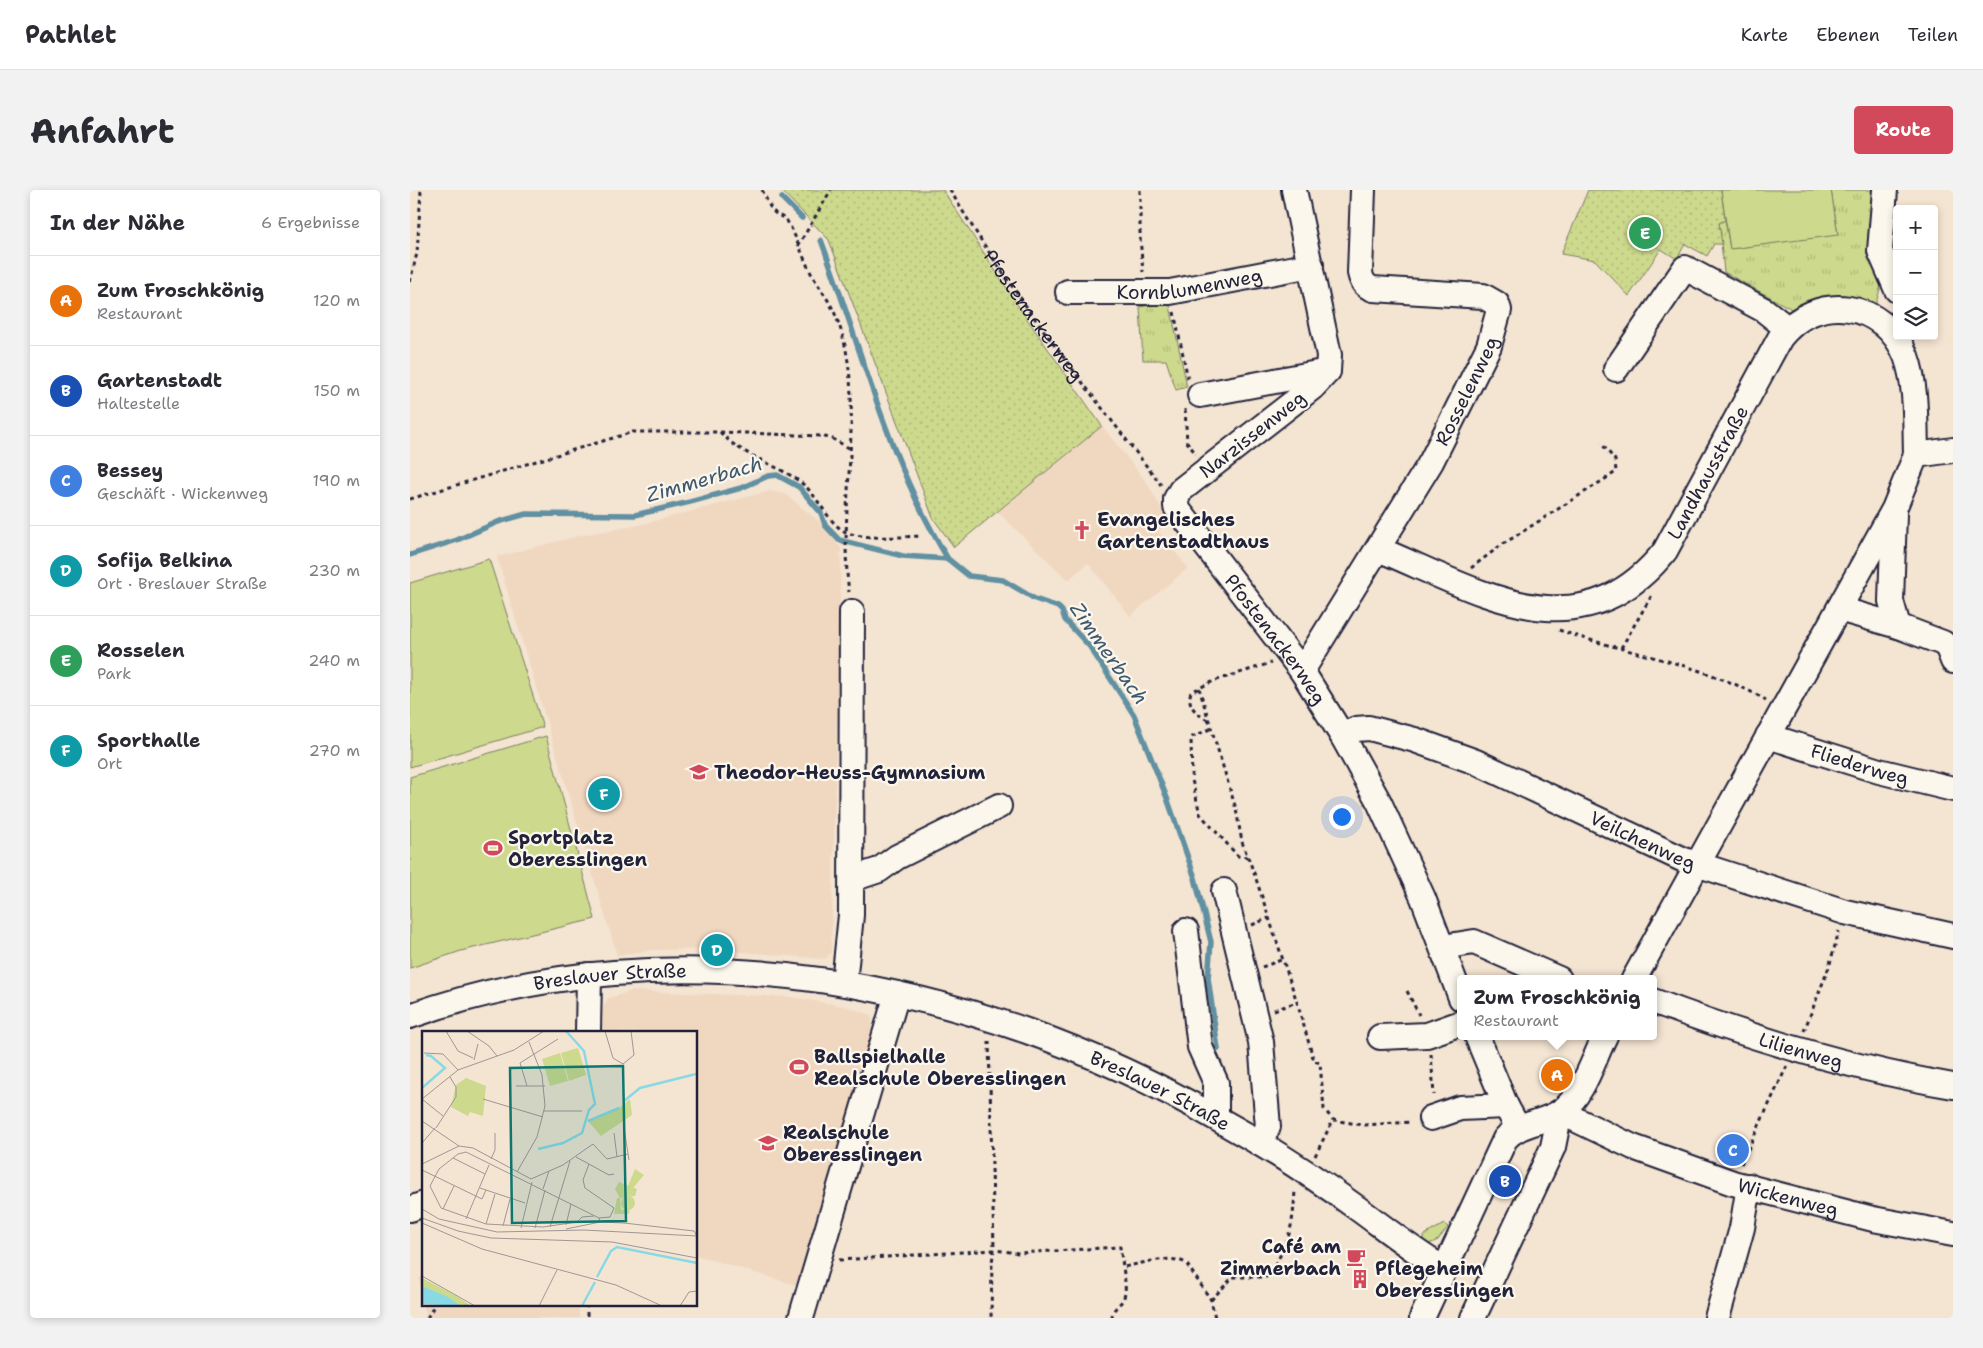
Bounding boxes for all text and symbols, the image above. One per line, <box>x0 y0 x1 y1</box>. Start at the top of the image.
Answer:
text: Pathlet <box>25 19 116 51</box>
text: Karte <box>1741 23 1788 47</box>
text: Ebenen <box>1816 23 1880 47</box>
text: Teilen <box>1908 23 1958 47</box>
button: Route <box>1854 106 1953 154</box>
text: Anfahrt <box>30 107 174 154</box>
map controls <box>1893 205 1938 340</box>
button: + <box>1893 205 1938 250</box>
text: In der Nähe <box>50 209 185 237</box>
text: 6 Ergebnisse <box>261 212 360 233</box>
pin: E <box>1629 214 1661 252</box>
street label: Pfostenackerweg <box>978 245 1089 387</box>
button: − <box>1893 250 1938 295</box>
street label: Kornblumenweg <box>1117 263 1264 305</box>
text: Zum Froschkönig <box>97 278 264 303</box>
text: A <box>60 290 72 311</box>
text: 120 m <box>313 290 360 311</box>
button: layers <box>1893 295 1938 340</box>
text: Restaurant <box>97 303 183 324</box>
street label: Rosselenweg <box>1429 334 1504 450</box>
text: Gartenstadt <box>97 368 222 393</box>
text: B <box>61 380 71 401</box>
text: 150 m <box>313 380 360 401</box>
street label: Narzissenweg <box>1194 385 1311 484</box>
text: Haltestelle <box>97 393 180 414</box>
street label: Landhausstraße <box>1662 401 1754 544</box>
water label: Zimmerbach <box>643 450 765 508</box>
text: Bessey <box>97 458 163 483</box>
text: C <box>61 470 71 491</box>
text: 190 m <box>313 470 360 491</box>
text: Geschäft · Wickenweg <box>97 483 268 504</box>
place label: Evangelisches Gartenstadthaus <box>1097 507 1269 554</box>
church icon: Evangelisches Gartenstadthaus <box>1071 519 1093 541</box>
text: Sofija Belkina <box>97 548 232 573</box>
text: D <box>60 560 72 581</box>
text: 230 m <box>308 560 360 581</box>
street label: Pfostenackerweg <box>1219 569 1332 709</box>
text: Ort · Breslauer Straße <box>97 573 267 594</box>
water label: Zimmerbach <box>1064 596 1154 710</box>
text: Rosselen <box>97 638 185 663</box>
text: E <box>61 650 71 671</box>
text: 240 m <box>308 650 360 671</box>
text: Park <box>97 663 131 684</box>
text: Sporthalle <box>97 728 200 753</box>
street label: Fliederweg <box>1807 738 1911 791</box>
text: F <box>61 740 71 761</box>
text: 270 m <box>309 740 360 761</box>
text: Ort <box>97 753 123 774</box>
place label: Theodor-Heuss-Gymnasium <box>714 760 985 785</box>
school or university icon: Theodor-Heuss-Gymnasium <box>688 761 710 783</box>
pin: F <box>588 775 620 813</box>
your location <box>1329 804 1355 830</box>
street label: Veilchenweg <box>1586 805 1699 876</box>
place label: Sportplatz Oberesslingen <box>508 825 648 872</box>
sports icon: Sportplatz Oberesslingen <box>482 837 504 859</box>
pin: D <box>701 931 733 969</box>
street label: Breslauer Straße <box>532 958 687 996</box>
popup <box>1457 975 1657 1040</box>
text: Zum Froschkönig <box>1473 985 1641 1010</box>
text: Restaurant <box>1473 1010 1559 1031</box>
street label: Lilienweg <box>1756 1027 1846 1075</box>
inset map <box>422 1031 698 1306</box>
place label: Ballspielhalle Realschule Oberesslingen <box>814 1044 1066 1091</box>
street label: Breslauer Straße <box>1086 1045 1235 1136</box>
sports icon: Ballspielhalle Realschule Oberesslingen <box>788 1056 810 1078</box>
pin: A <box>1541 1056 1573 1094</box>
place label: Realschule Oberesslingen <box>783 1120 923 1167</box>
pin: C <box>1717 1131 1749 1169</box>
school or university icon: Realschule Oberesslingen <box>757 1132 779 1154</box>
pin: B <box>1489 1162 1521 1200</box>
street label: Wickenweg <box>1735 1173 1841 1223</box>
place label: Café am Zimmerbach <box>1220 1234 1341 1281</box>
cafe icon: Café am Zimmerbach <box>1345 1246 1367 1268</box>
place label: Pflegeheim Oberesslingen <box>1375 1256 1515 1303</box>
building icon: Pflegeheim Oberesslingen <box>1349 1268 1371 1290</box>

